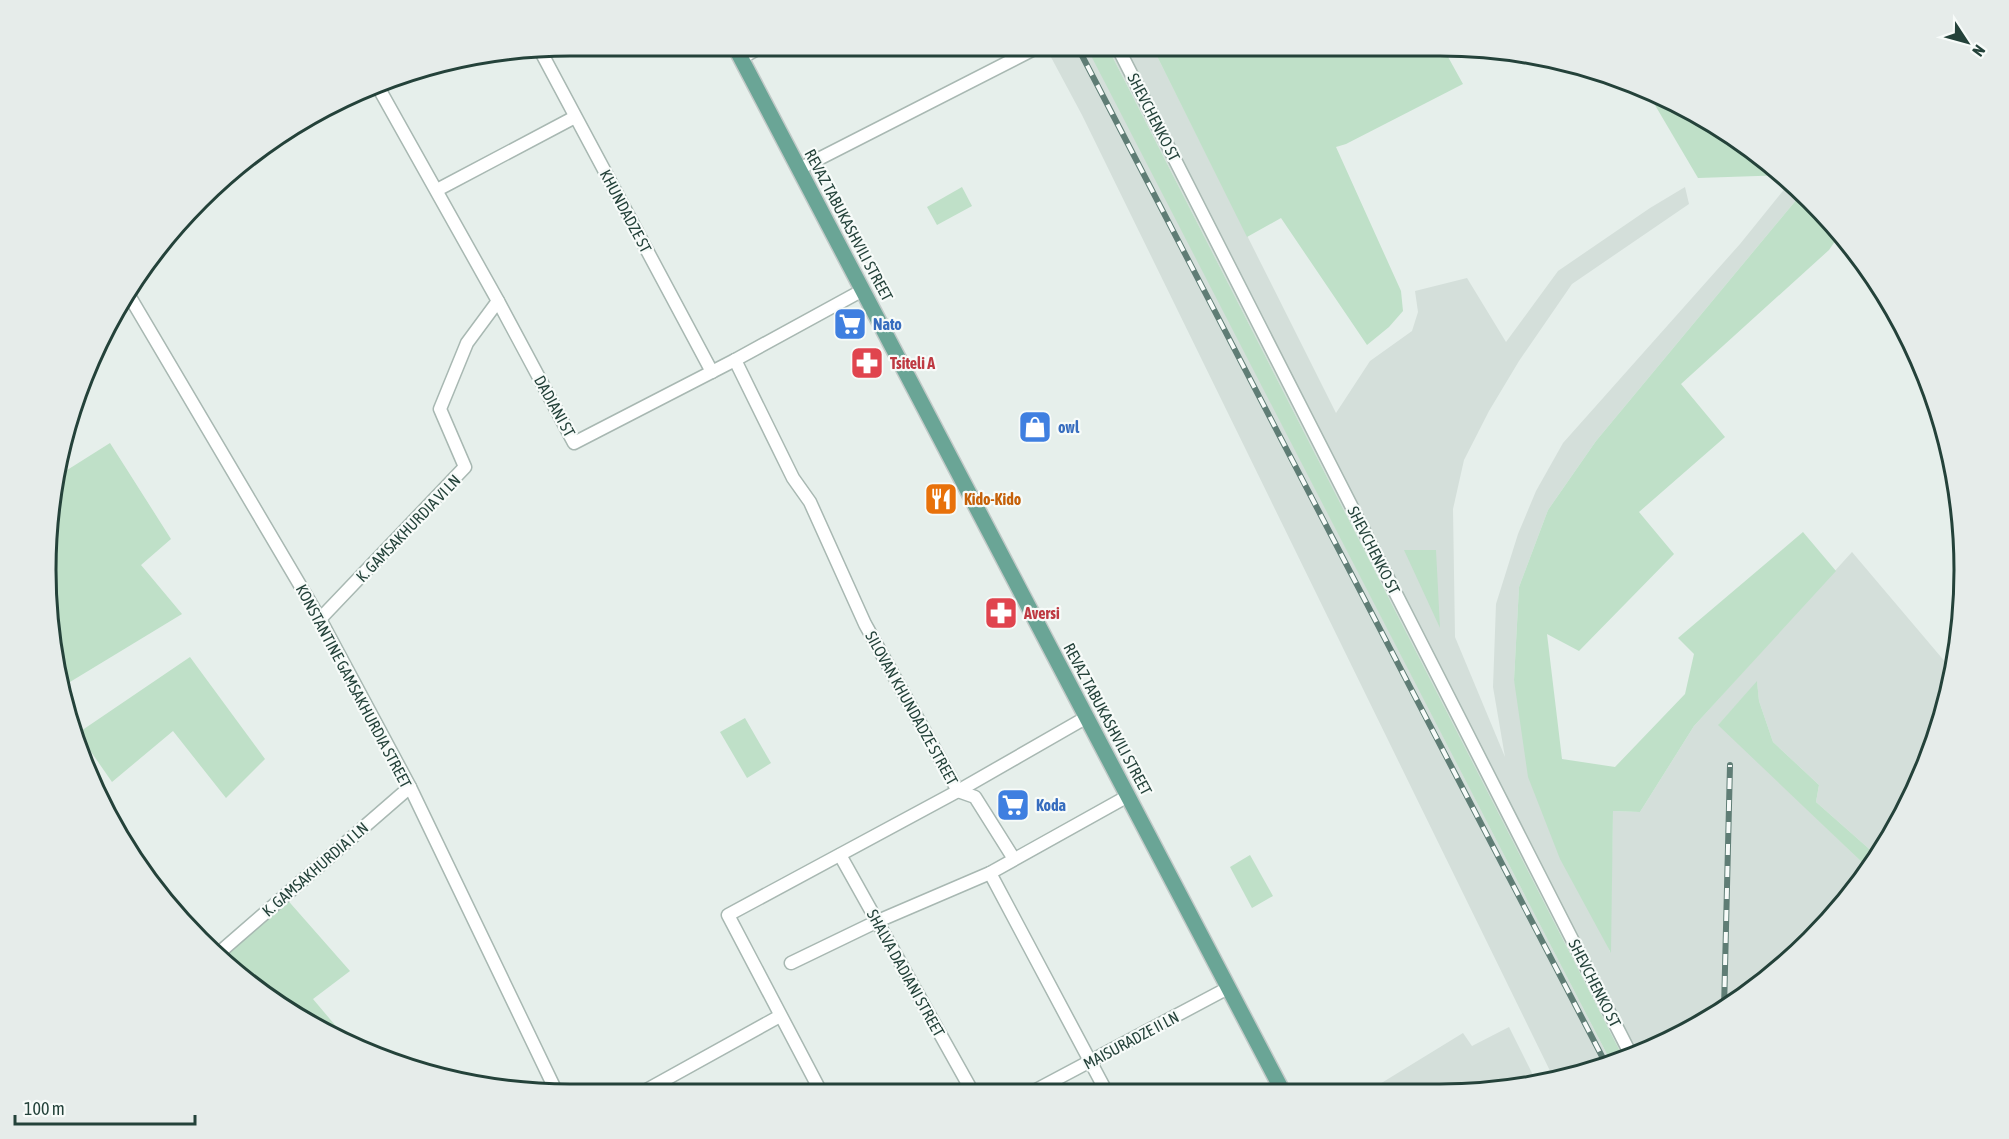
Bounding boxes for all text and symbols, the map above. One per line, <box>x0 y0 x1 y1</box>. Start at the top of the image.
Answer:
north arrow <box>1937 12 1997 72</box>
text: N <box>1969 42 1989 60</box>
street label: SHEVCHENKO ST <box>1124 70 1184 164</box>
street label: REVAZ TABUKASHVILI STREET <box>801 146 897 304</box>
street label: KHUNDADZE ST <box>597 166 655 256</box>
supermarket icon: Nato <box>832 306 868 342</box>
place label: Nato <box>873 315 902 333</box>
pharmacy icon: Tsiteli A <box>849 345 885 381</box>
place label: Tsiteli A <box>890 354 935 372</box>
street label: DADIANI ST <box>531 372 579 440</box>
shop icon: owl <box>1017 409 1053 445</box>
place label: owl <box>1058 418 1080 436</box>
street label: K. GAMSAKHURDIA VI LN <box>352 471 464 585</box>
restaurant icon: Kido-Kido <box>923 481 959 517</box>
place label: Kido-Kido <box>964 490 1022 508</box>
street label: SHEVCHENKO ST <box>1344 503 1404 597</box>
street label: KONSTANTINE GAMSAKHURDIA STREET <box>293 581 415 791</box>
pharmacy icon: Aversi <box>983 595 1019 631</box>
place label: Aversi <box>1023 604 1060 622</box>
street label: SILOVAN KHUNDADZE STREET <box>862 628 962 788</box>
street label: REVAZ TABUKASHVILI STREET <box>1060 640 1156 798</box>
supermarket icon: Koda <box>995 787 1031 823</box>
place label: Koda <box>1036 796 1066 814</box>
street label: K. GAMSAKHURDIA I LN <box>259 818 371 920</box>
street label: SHALVA DADIANI STREET <box>864 906 948 1040</box>
street label: SHEVCHENKO ST <box>1565 936 1625 1030</box>
street label: MAISURADZE II LN <box>1080 1007 1182 1073</box>
scale bar <box>15 1088 195 1126</box>
text: 100 m <box>24 1098 65 1119</box>

